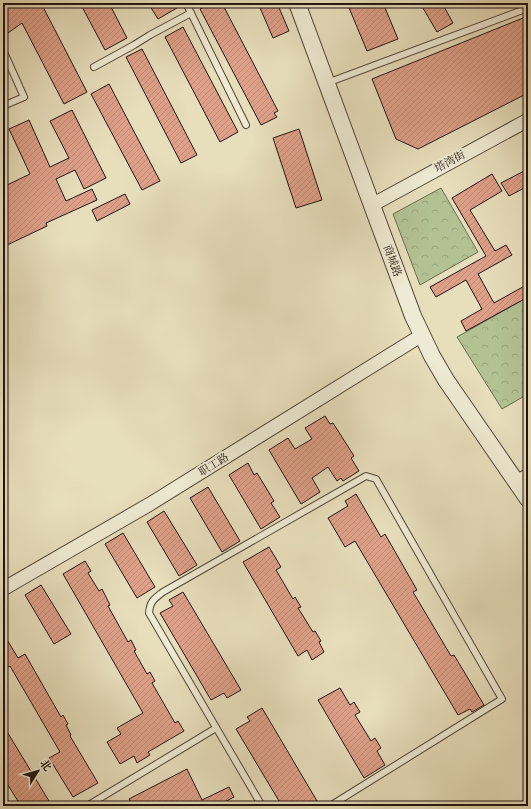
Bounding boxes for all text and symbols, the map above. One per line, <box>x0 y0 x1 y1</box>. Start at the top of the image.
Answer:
street label: 塔湾街 <box>432 148 468 176</box>
street label: 商城路 <box>380 243 404 279</box>
street label: 职工路 <box>196 450 232 480</box>
north arrow <box>18 751 58 791</box>
text: 北 <box>36 757 54 774</box>

